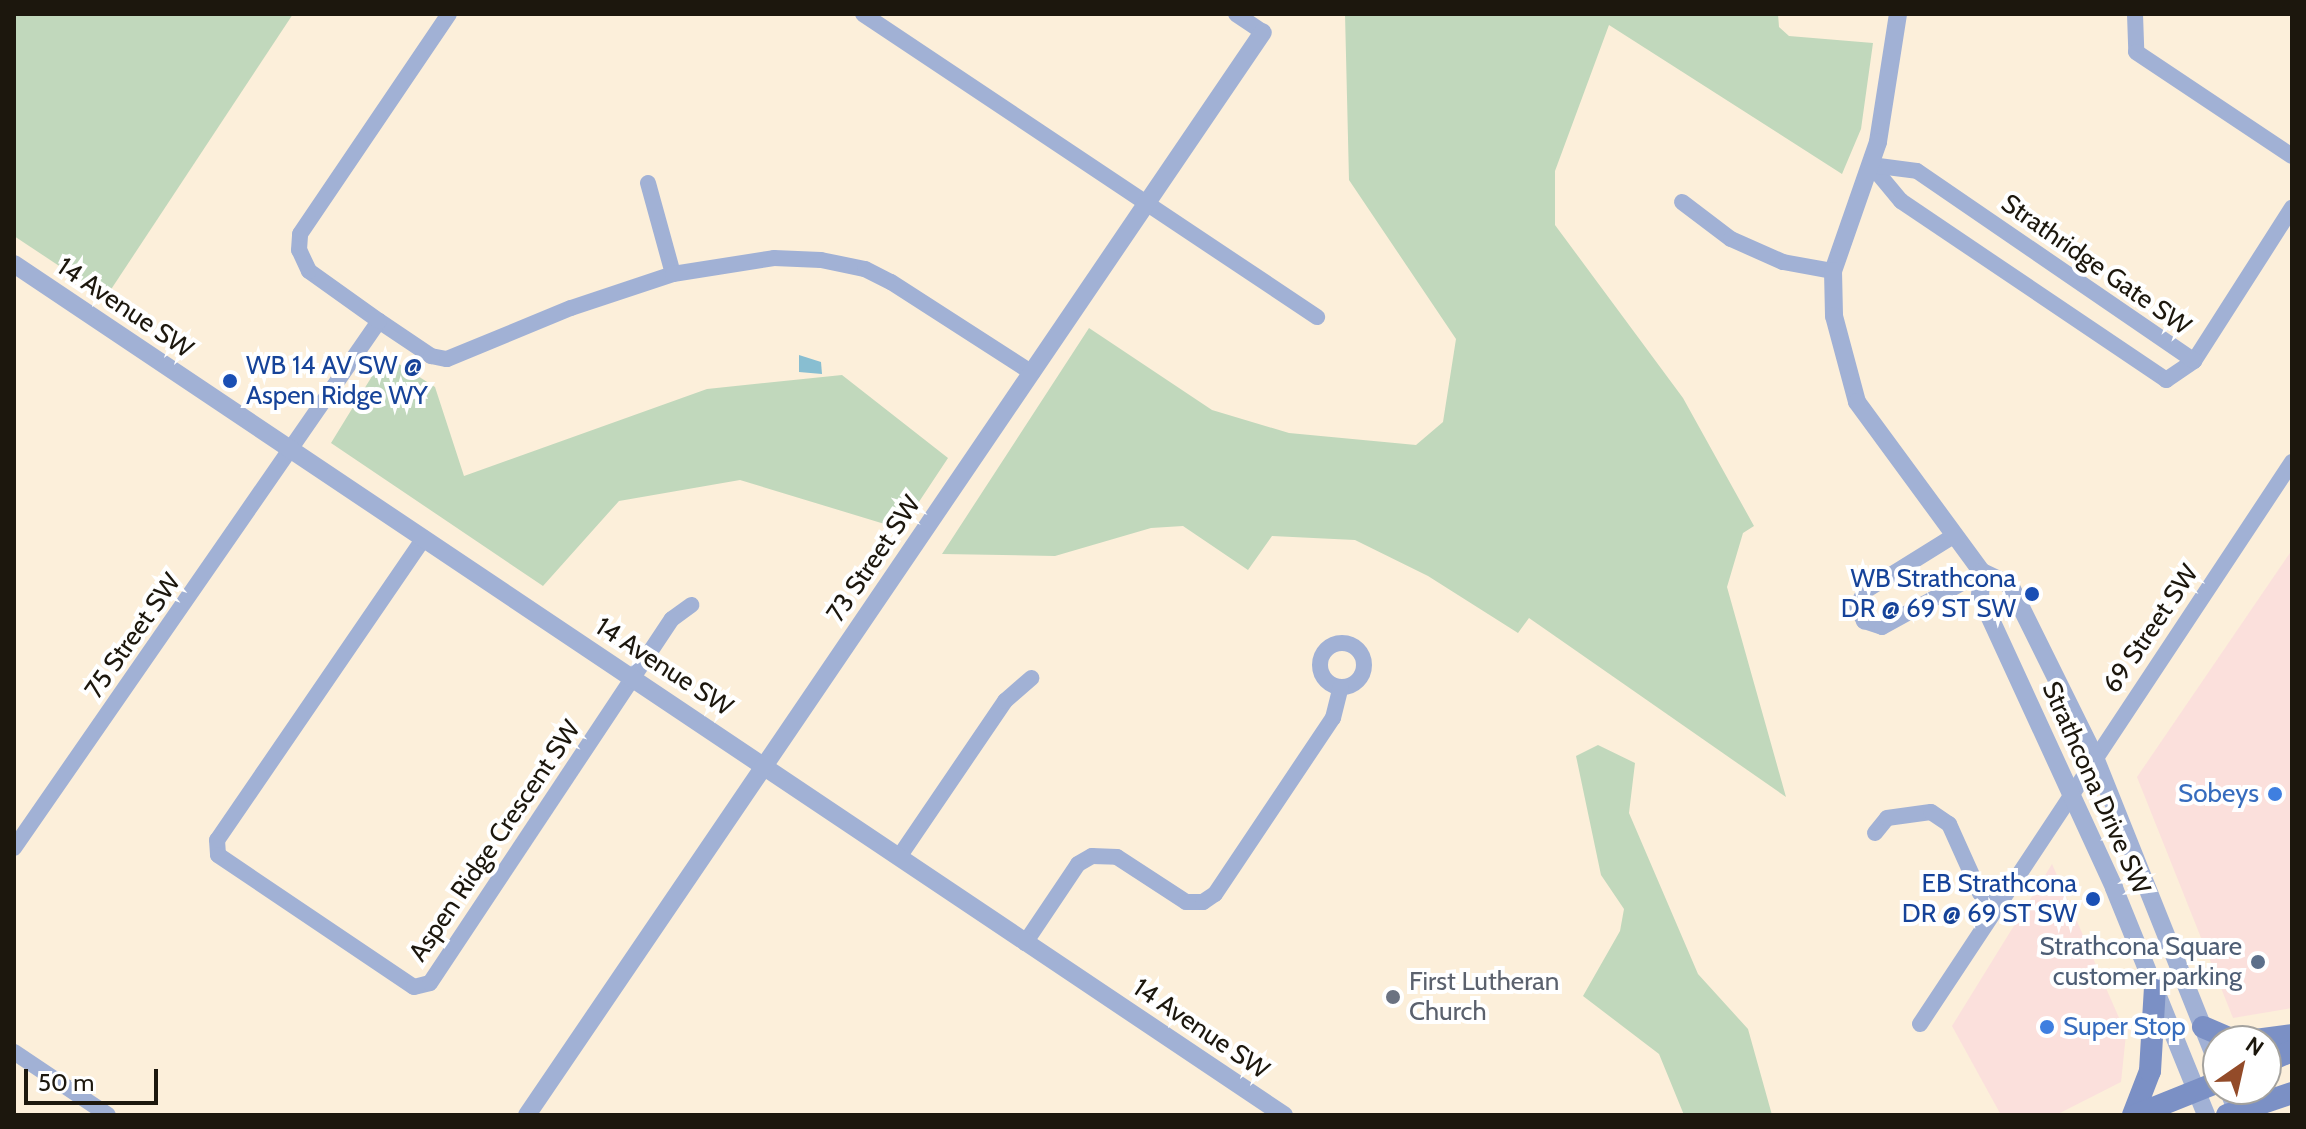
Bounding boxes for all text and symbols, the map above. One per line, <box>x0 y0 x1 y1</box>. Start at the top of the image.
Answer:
street label: Strathridge Gate SW <box>1995 188 2197 342</box>
street label: 14 Avenue SW <box>51 251 199 365</box>
place label: WB 14 AV SW @ Aspen Ridge WY <box>246 350 428 412</box>
marker: WB 14 AV SW @ Aspen Ridge WY <box>221 372 239 390</box>
street label: 73 Street SW <box>820 490 928 628</box>
street label: 69 Street SW <box>2097 559 2205 699</box>
place label: WB Strathcona DR @ 69 ST SW <box>1841 563 2016 624</box>
street label: 75 Street SW <box>79 567 187 705</box>
marker: WB Strathcona DR @ 69 ST SW <box>2023 585 2041 603</box>
street label: 14 Avenue SW <box>589 611 739 723</box>
street label: Strathcona Drive SW <box>2035 677 2157 899</box>
street label: Aspen Ridge Crescent SW <box>403 715 587 967</box>
place label: Sobeys <box>2178 778 2259 810</box>
marker: Sobeys <box>2266 785 2284 803</box>
place label: EB Strathcona DR @ 69 ST SW <box>1902 868 2077 930</box>
marker: EB Strathcona DR @ 69 ST SW <box>2084 890 2102 908</box>
place label: Strathcona Square customer parking <box>2040 931 2242 992</box>
marker: Strathcona Square customer parking <box>2249 953 2267 971</box>
place label: First Lutheran Church <box>1409 966 1559 1028</box>
street label: 14 Avenue SW <box>1127 972 1275 1086</box>
marker: First Lutheran Church <box>1384 988 1402 1006</box>
place label: Super Stop <box>2063 1011 2186 1043</box>
marker: Super Stop <box>2038 1018 2056 1036</box>
north arrow <box>2202 1025 2282 1105</box>
text: N <box>2241 1031 2269 1062</box>
scale bar <box>28 1053 162 1103</box>
text: 50 m <box>38 1068 94 1097</box>

